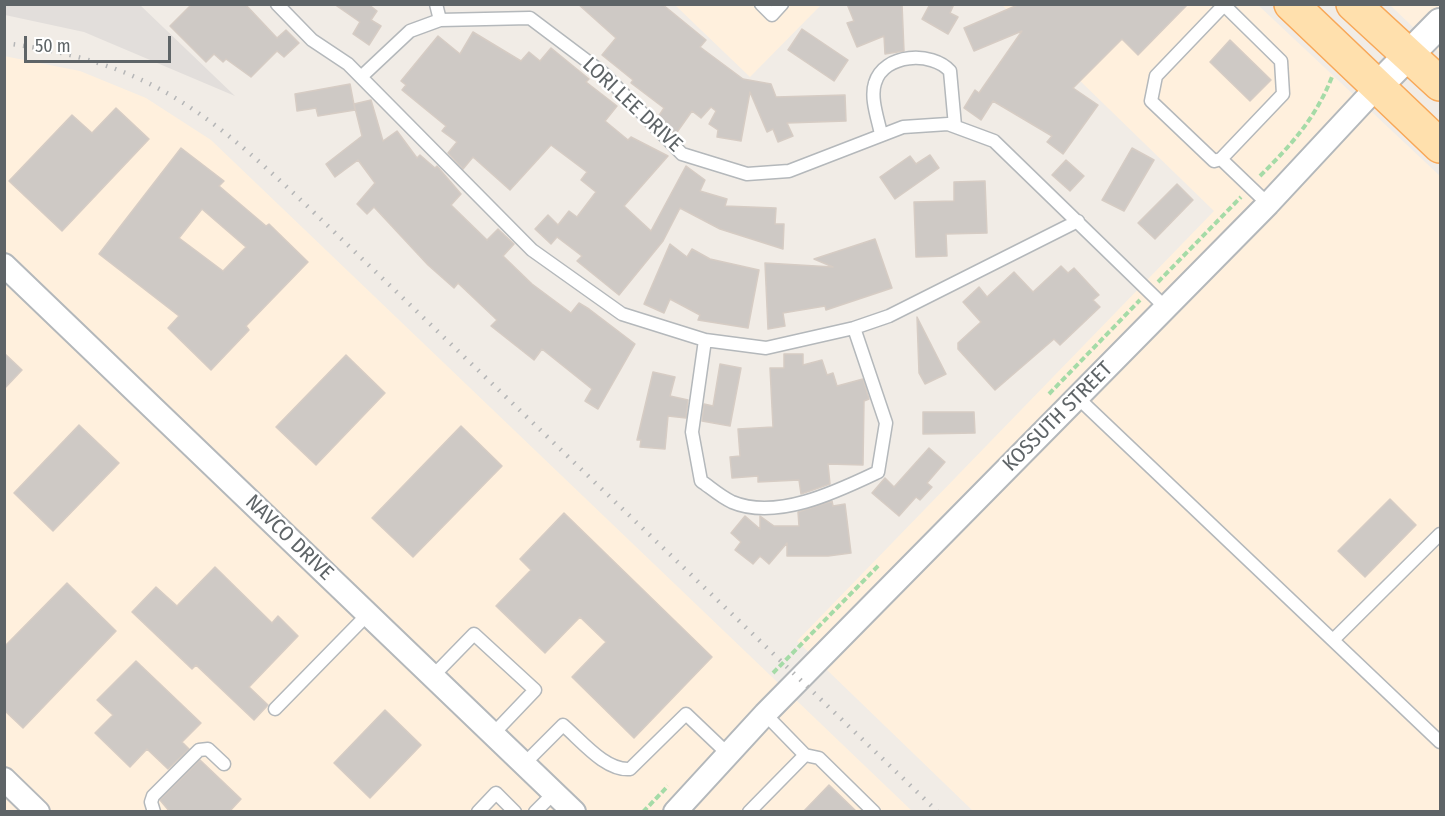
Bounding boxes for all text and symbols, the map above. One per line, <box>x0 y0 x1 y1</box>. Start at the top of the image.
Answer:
scale bar <box>27 24 174 62</box>
text: 50 m <box>35 35 71 57</box>
street label: LORI LEE DRIVE <box>577 52 687 158</box>
street label: KOSSUTH STREET <box>998 357 1118 477</box>
street label: NAVCO DRIVE <box>240 490 338 586</box>

